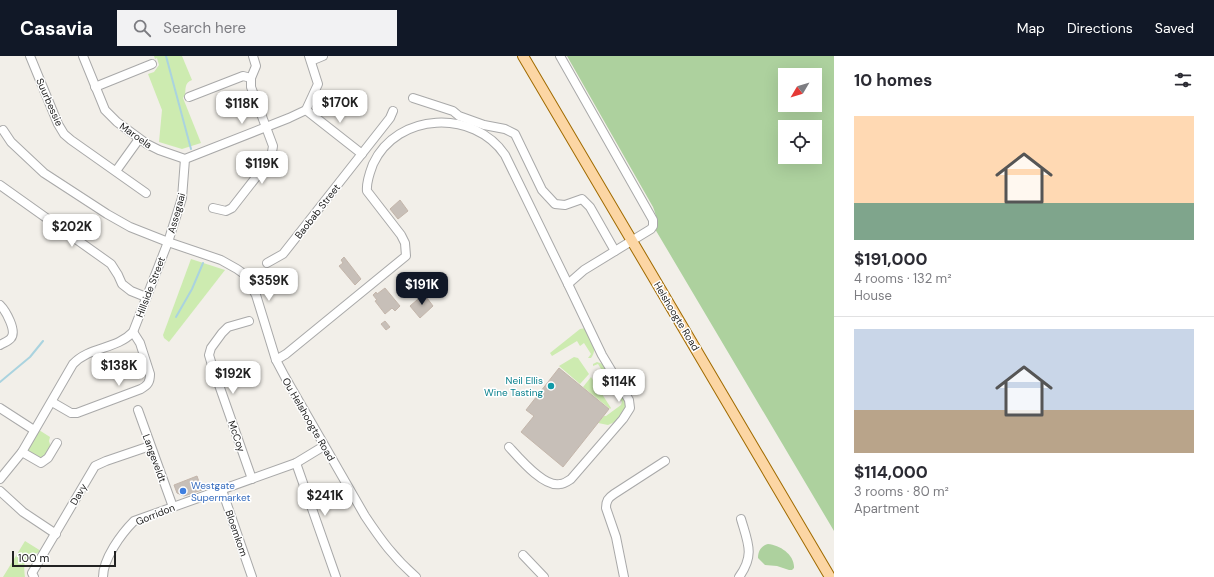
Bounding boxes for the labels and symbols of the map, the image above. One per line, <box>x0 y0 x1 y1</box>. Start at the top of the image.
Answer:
north arrow <box>778 68 822 112</box>
street label: Suurbessie <box>33 76 66 128</box>
pin: $170K <box>312 90 368 124</box>
pin: $118K <box>214 91 270 125</box>
street label: Maroela <box>117 120 154 151</box>
pin: $119K <box>234 151 290 185</box>
street label: Baobab Street <box>292 181 343 241</box>
street label: Assegaai <box>165 192 188 235</box>
pin: $202K <box>44 214 100 248</box>
street label: Hillside Street <box>133 255 168 319</box>
pin: $359K <box>241 268 297 302</box>
pin: $191K <box>394 272 450 306</box>
street label: Helshoogte Road <box>651 279 702 353</box>
pin: $138K <box>91 353 147 387</box>
pin: $192K <box>205 361 261 395</box>
pin: $114K <box>591 369 647 403</box>
place label: Neil Ellis Wine Tasting <box>484 374 543 399</box>
street label: Ou Helshoogte Road <box>279 375 338 463</box>
marker: Neil Ellis Wine Tasting <box>546 381 556 391</box>
street label: McCoy <box>225 419 248 454</box>
street label: Langeveldt <box>140 432 169 484</box>
place label: Westgate Supermarket <box>191 479 250 504</box>
street label: Davy <box>67 481 90 507</box>
pin: $241K <box>297 483 353 517</box>
marker: Westgate Supermarket <box>178 486 188 496</box>
street label: Gorridon <box>134 501 177 528</box>
street label: Bloemkom <box>223 508 251 558</box>
scale bar <box>12 549 116 568</box>

